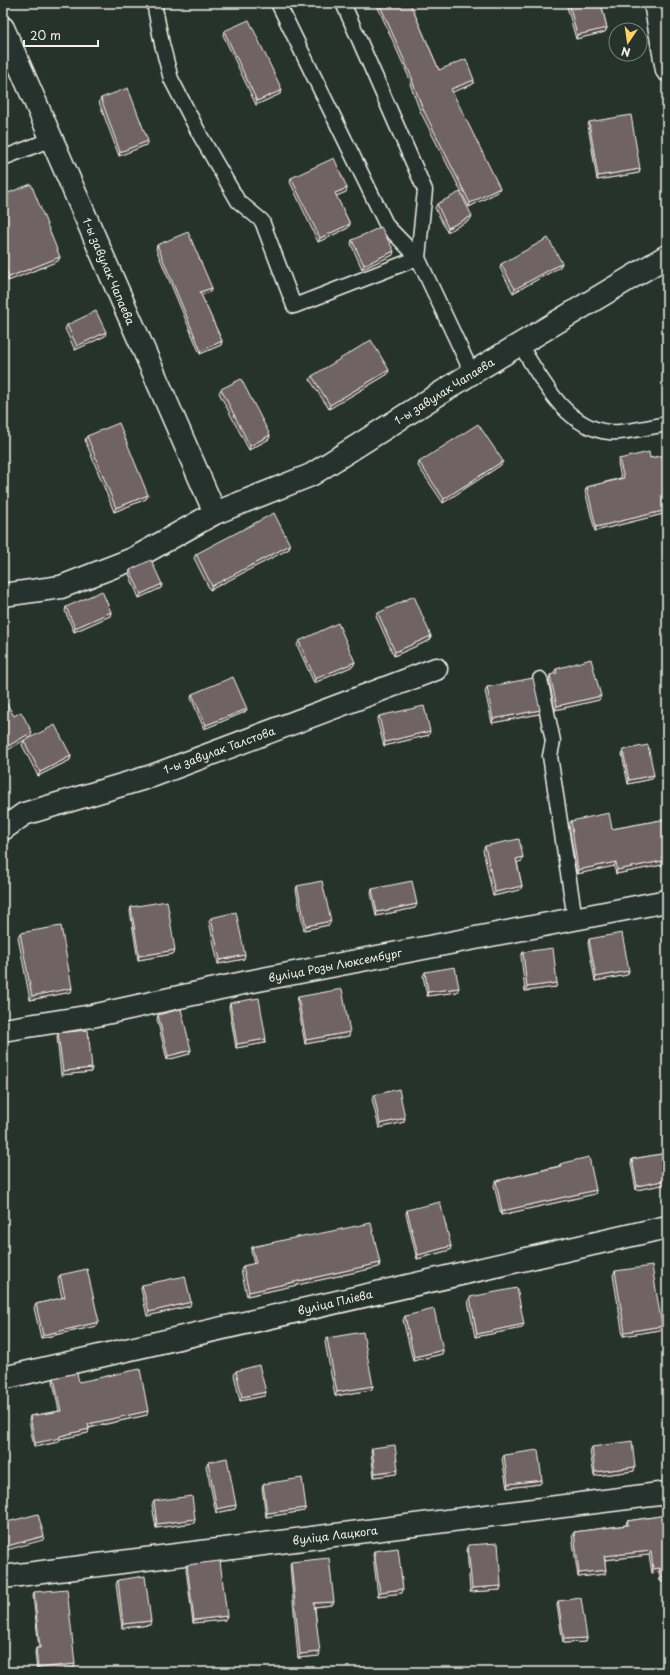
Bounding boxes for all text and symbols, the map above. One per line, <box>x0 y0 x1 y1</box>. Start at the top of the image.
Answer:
scale bar <box>24 22 98 48</box>
north arrow <box>608 22 648 62</box>
text: 20 m <box>30 26 61 44</box>
text: N <box>619 43 632 61</box>
street label: 1-ы завулак Чапаева <box>79 215 139 327</box>
street label: 1-ы завулак Чапаева <box>391 353 497 429</box>
street label: 1-ы завулак Талстова <box>161 722 277 778</box>
street label: вуліца Розы Люксембург <box>267 944 403 986</box>
street label: вуліца Пліева <box>296 1285 374 1319</box>
street label: вуліца Лацкога <box>291 1521 379 1549</box>

